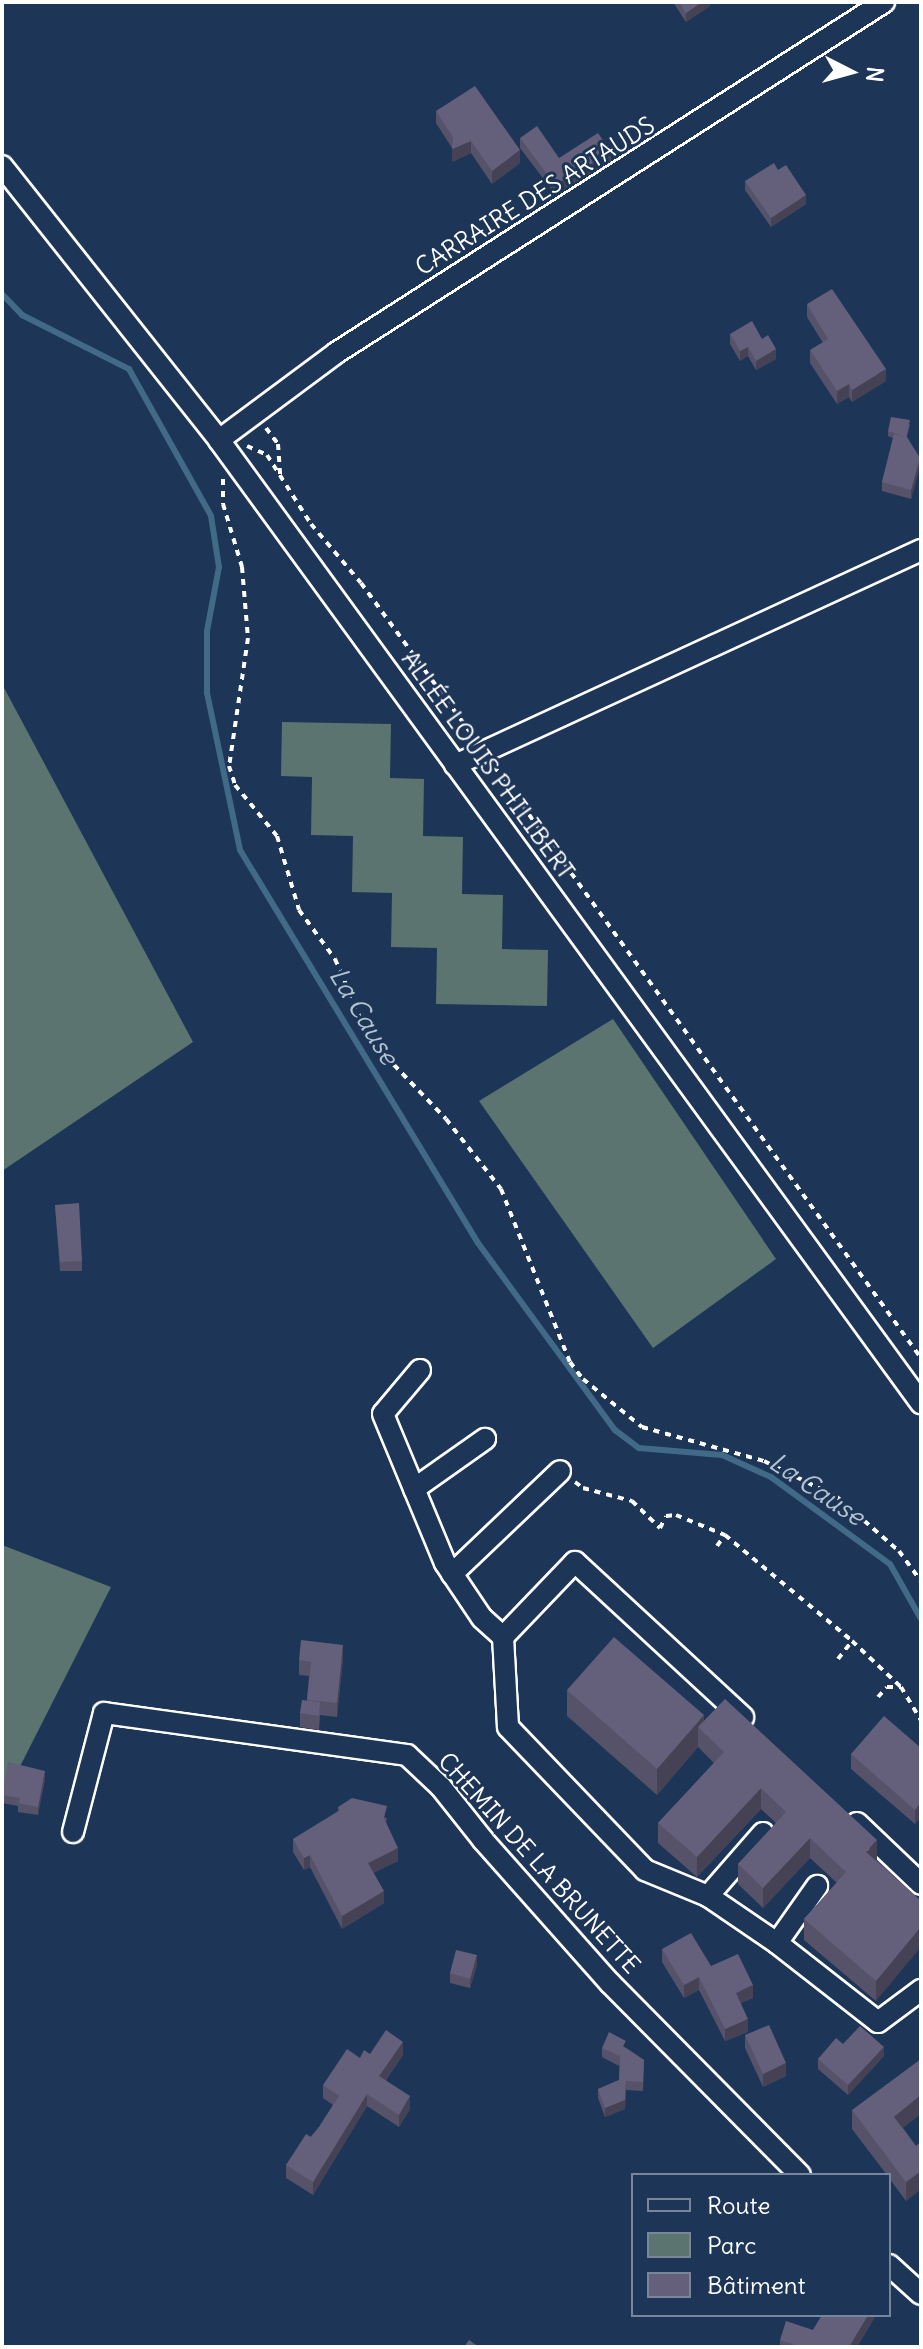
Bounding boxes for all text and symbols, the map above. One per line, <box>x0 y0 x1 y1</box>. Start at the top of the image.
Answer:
north arrow <box>811 32 891 112</box>
text: N <box>860 65 890 84</box>
street label: CARRAIRE DES ARTAUDS <box>410 111 660 281</box>
street label: ALLÉE LOUIS PHILIBERT <box>396 645 580 885</box>
water label: La Cause <box>323 962 405 1070</box>
water label: La Cause <box>764 1446 870 1532</box>
street label: CHEMIN DE LA BRUNETTE <box>432 1747 646 1979</box>
legend <box>631 2173 891 2317</box>
text: Route <box>707 2190 770 2220</box>
text: Parc <box>707 2230 756 2260</box>
text: Bâtiment <box>707 2270 806 2300</box>

